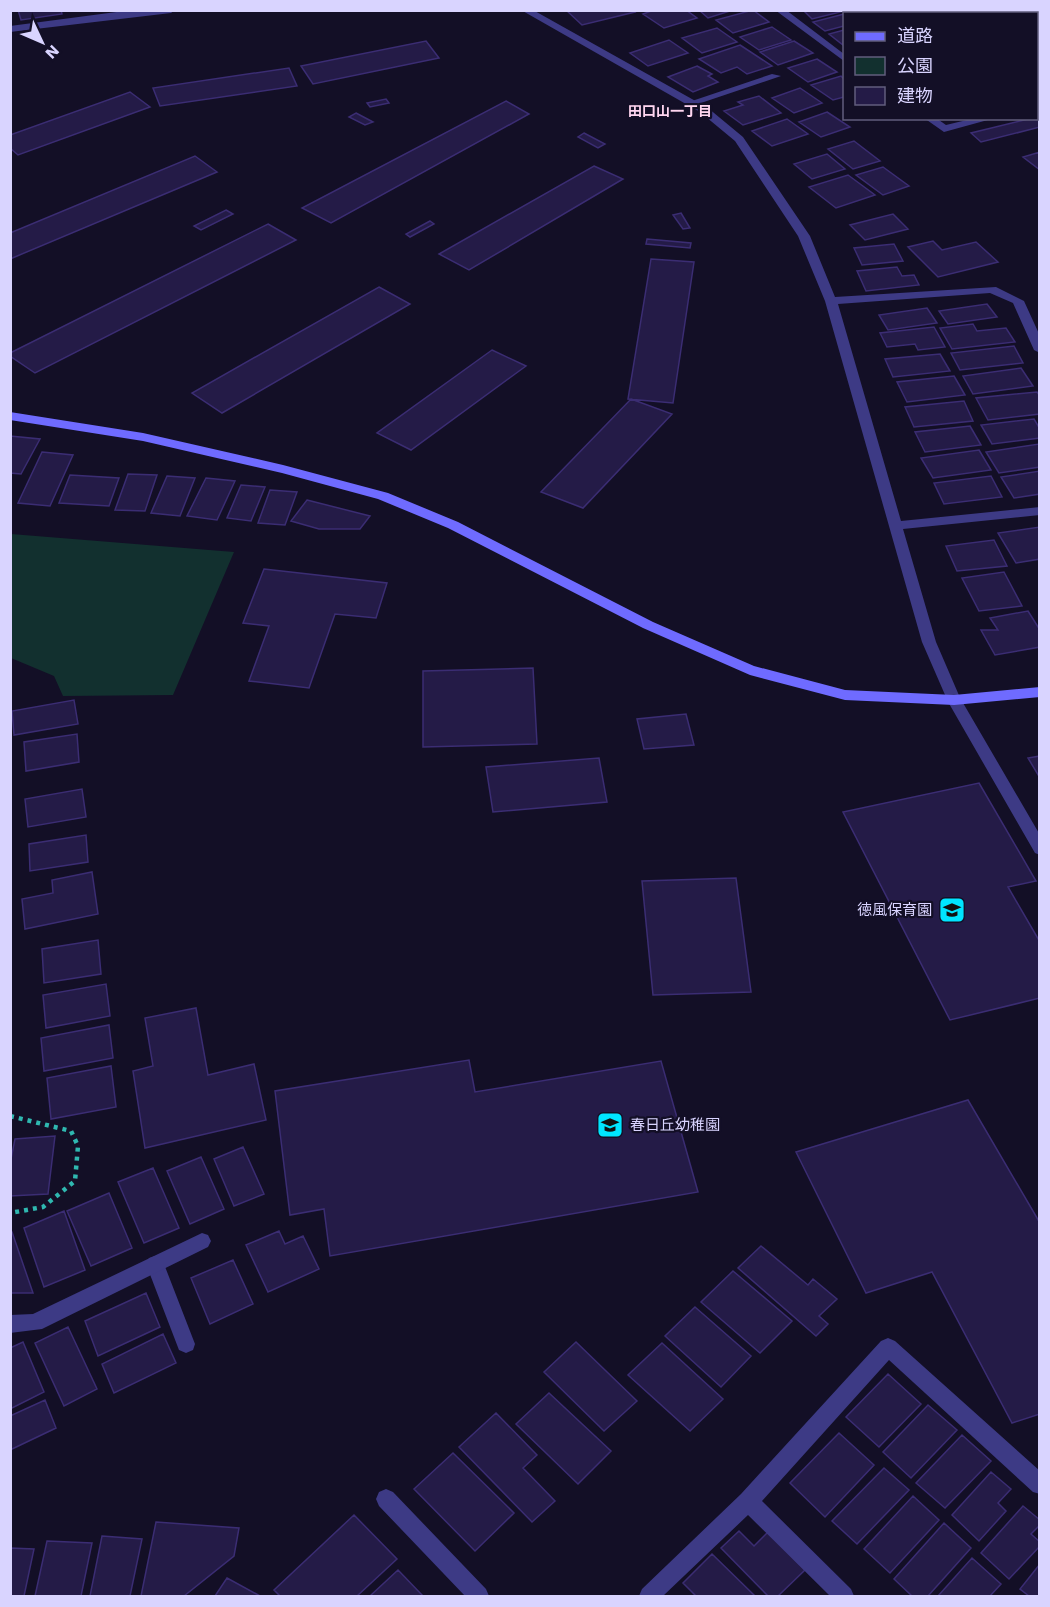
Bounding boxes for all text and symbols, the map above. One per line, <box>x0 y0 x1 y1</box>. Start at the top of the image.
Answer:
north arrow <box>12 12 72 72</box>
legend <box>843 12 1038 120</box>
text: 道路 <box>897 25 933 46</box>
text: N <box>41 41 63 63</box>
text: 公園 <box>897 55 933 76</box>
text: 建物 <box>897 85 933 106</box>
district label: 田口山一丁目 <box>628 103 712 119</box>
school or university icon: 徳風保育園 <box>937 895 967 925</box>
place label: 徳風保育園 <box>857 901 932 919</box>
school or university icon: 春日丘幼稚園 <box>595 1110 625 1140</box>
place label: 春日丘幼稚園 <box>630 1116 720 1134</box>

